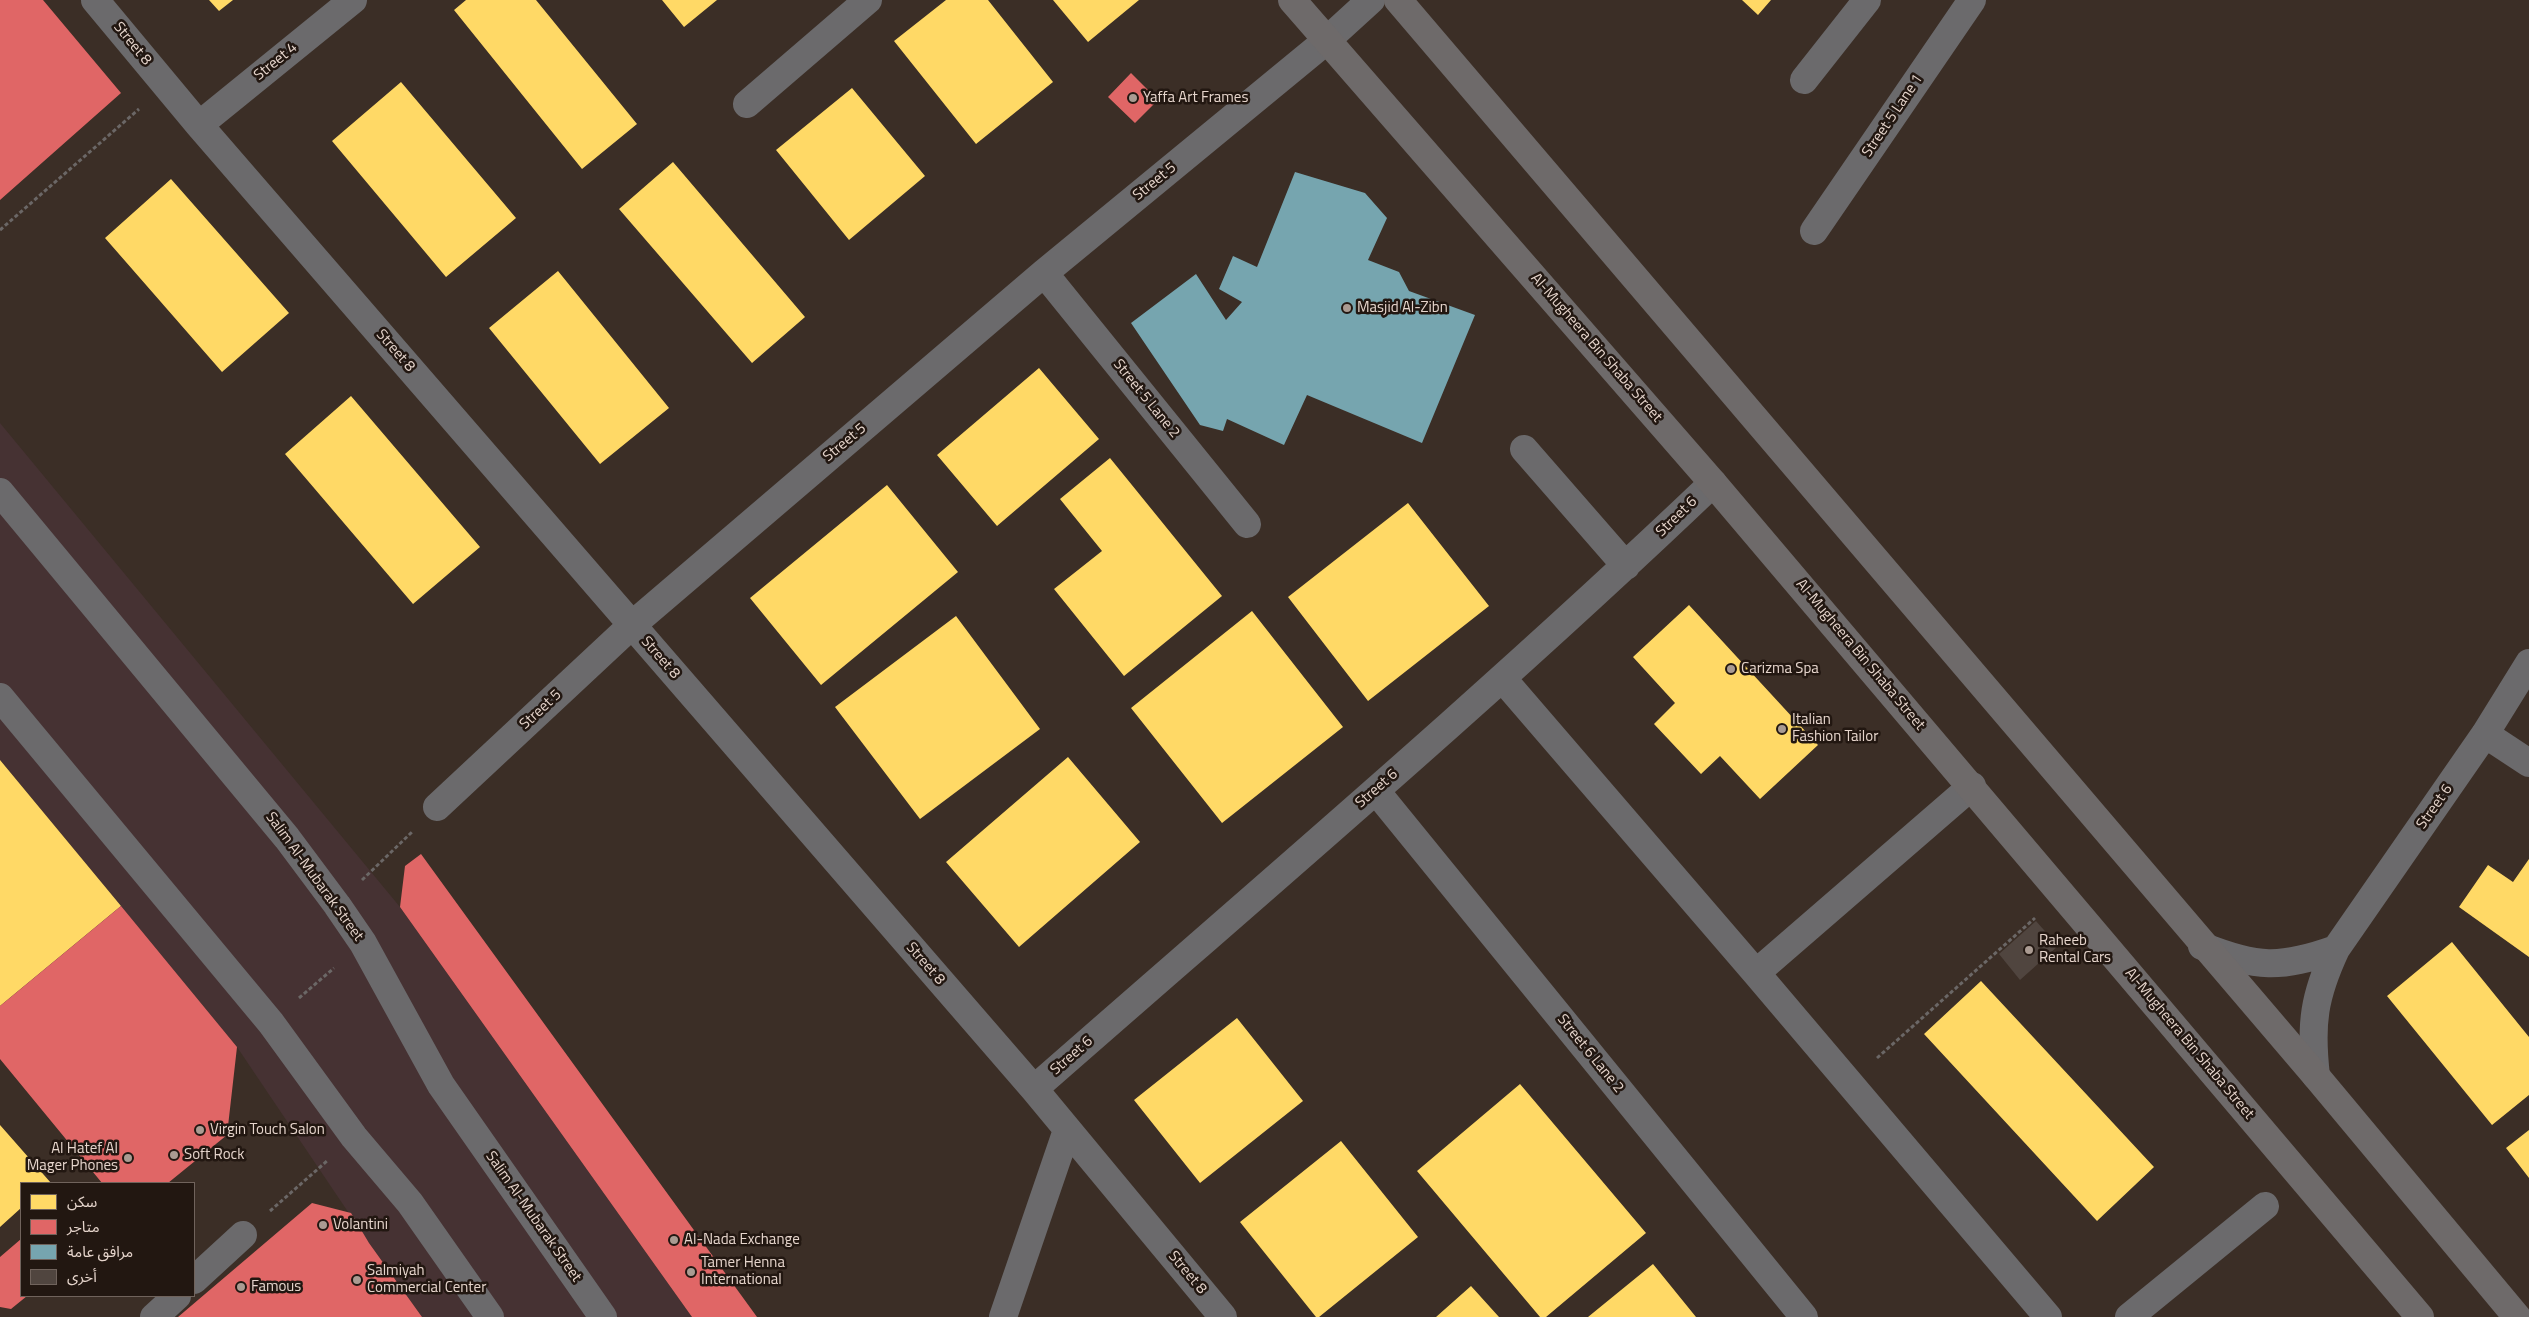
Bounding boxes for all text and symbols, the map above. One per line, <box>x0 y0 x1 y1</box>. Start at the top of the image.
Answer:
street label: Street 8 <box>109 19 155 69</box>
street label: Street 4 <box>251 39 301 85</box>
street label: Street 5 Lane 1 <box>1859 71 1927 161</box>
place label: Yaffa Art Frames <box>1143 89 1248 107</box>
marker: Yaffa Art Frames <box>1127 92 1139 104</box>
street label: Street 5 <box>1130 159 1180 205</box>
street label: Al-Mugheera Bin Shaba Street <box>1526 270 1666 426</box>
place label: Masjid Al-Zibn <box>1357 299 1448 317</box>
marker: Masjid Al-Zibn <box>1341 302 1353 314</box>
street label: Street 8 <box>372 326 418 376</box>
street label: Street 5 Lane 2 <box>1109 356 1183 442</box>
street label: Street 5 <box>820 420 870 466</box>
street label: Street 6 <box>1653 493 1701 541</box>
street label: Al-Mugheera Bin Shaba Street <box>1792 576 1928 734</box>
street label: Street 8 <box>637 633 683 683</box>
place label: Carizma Spa <box>1741 660 1819 678</box>
marker: Carizma Spa <box>1725 663 1737 675</box>
street label: Street 5 <box>516 686 566 734</box>
place label: Italian Fashion Tailor <box>1792 711 1878 746</box>
marker: Italian Fashion Tailor <box>1776 723 1788 735</box>
street label: Street 6 <box>1352 766 1402 812</box>
street label: Street 6 <box>2413 781 2457 833</box>
street label: Salim Al-Mubarak Street <box>261 809 367 945</box>
place label: Raheeb Rental Cars <box>2039 932 2111 967</box>
street label: Street 8 <box>902 939 948 989</box>
marker: Raheeb Rental Cars <box>2023 944 2035 956</box>
street label: Al-Mugheera Bin Shaba Street <box>2121 965 2257 1123</box>
street label: Street 6 Lane 2 <box>1553 1011 1627 1097</box>
street label: Street 6 <box>1047 1033 1097 1079</box>
place label: Virgin Touch Salon <box>210 1121 325 1139</box>
marker: Virgin Touch Salon <box>194 1124 206 1136</box>
place label: Al Hatef Al Mager Phones <box>27 1140 118 1175</box>
place label: Soft Rock <box>184 1146 244 1164</box>
street label: Salim Al-Mubarak Street <box>481 1148 585 1286</box>
marker: Soft Rock <box>168 1149 180 1161</box>
marker: Al Hatef Al Mager Phones <box>122 1152 134 1164</box>
legend <box>20 1182 195 1297</box>
text: سكن <box>67 1190 97 1213</box>
text: متاجر <box>67 1215 100 1238</box>
place label: Volantini <box>333 1216 388 1234</box>
marker: Volantini <box>317 1219 329 1231</box>
place label: Al-Nada Exchange <box>684 1231 800 1249</box>
marker: Al-Nada Exchange <box>668 1234 680 1246</box>
text: مرافق عامة <box>67 1240 133 1263</box>
street label: Street 8 <box>1164 1248 1210 1298</box>
place label: Tamer Henna International <box>701 1254 785 1289</box>
place label: Salmiyah Commercial Center <box>367 1262 486 1297</box>
text: أخرى <box>67 1265 97 1288</box>
marker: Tamer Henna International <box>685 1266 697 1278</box>
marker: Salmiyah Commercial Center <box>351 1274 363 1286</box>
place label: Famous <box>251 1278 301 1296</box>
marker: Famous <box>235 1281 247 1293</box>

